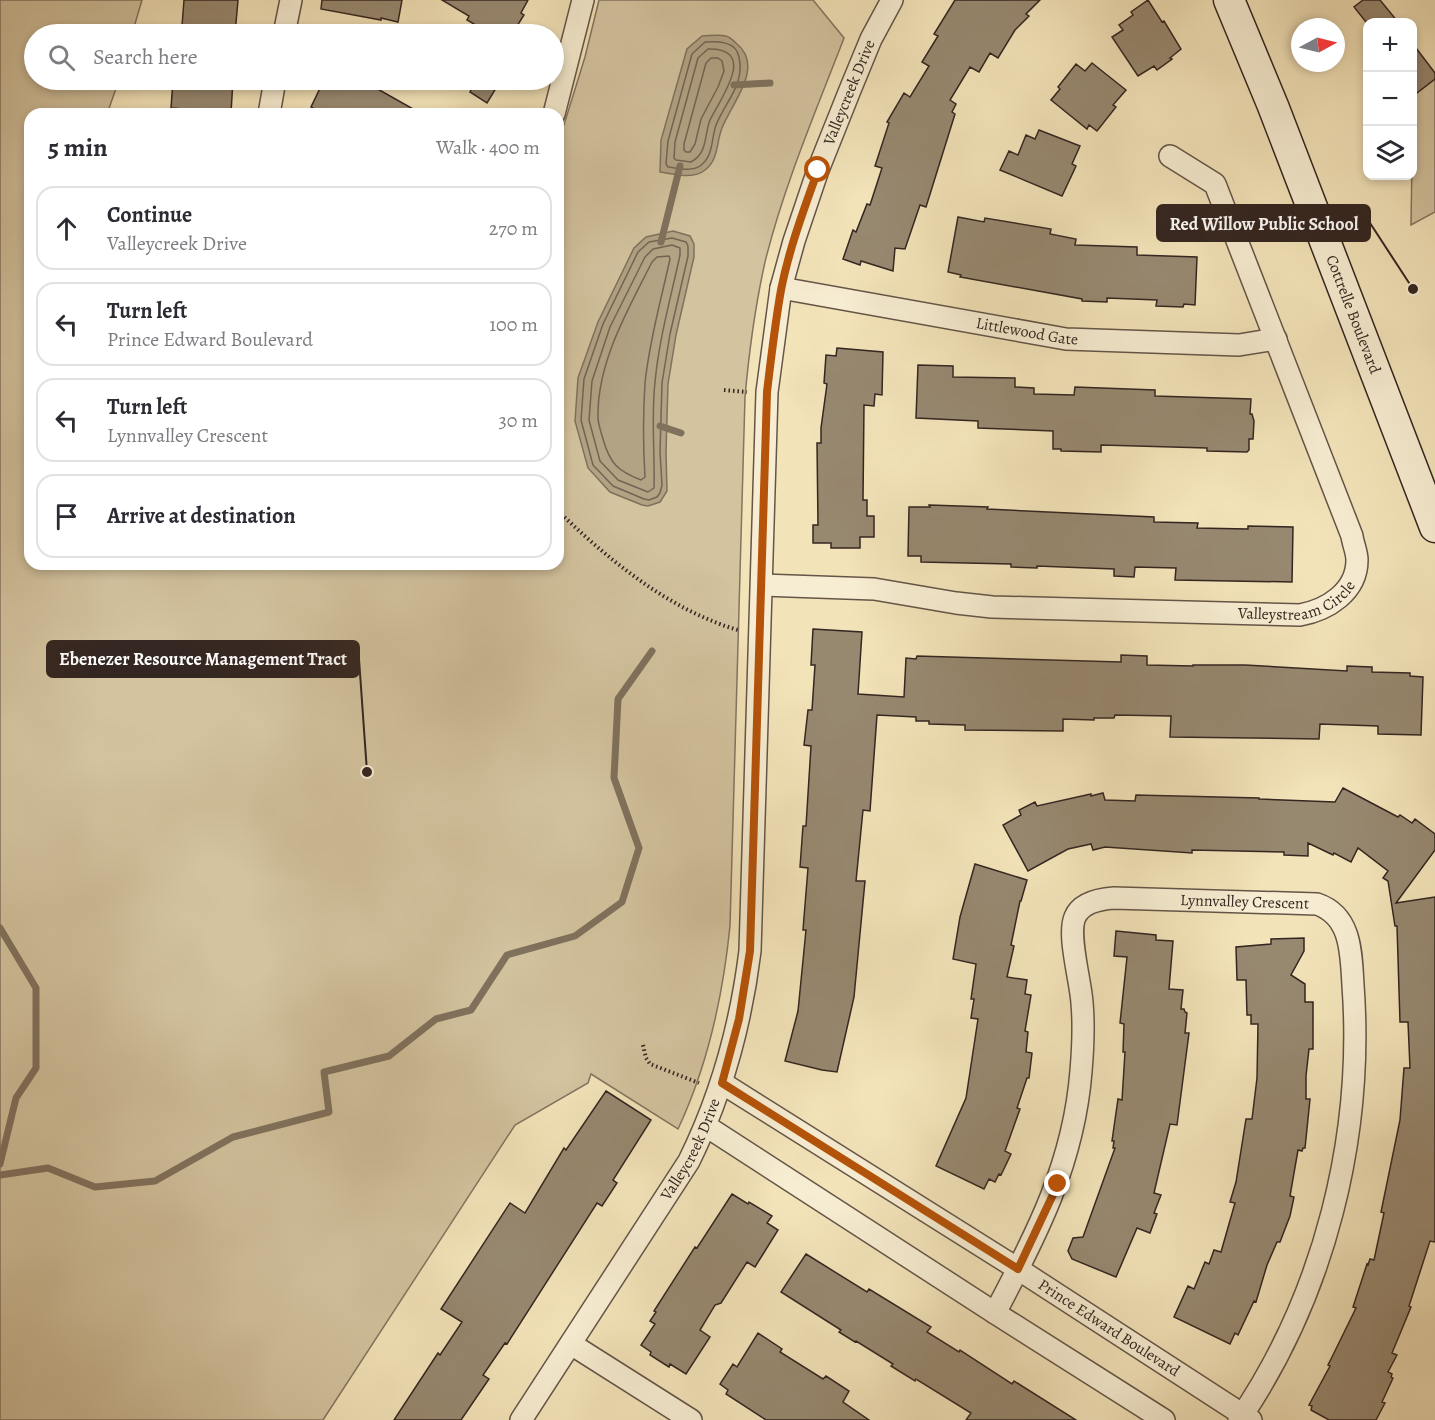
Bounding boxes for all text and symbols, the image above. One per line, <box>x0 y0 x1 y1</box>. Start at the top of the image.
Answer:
north arrow <box>1291 18 1345 72</box>
map controls <box>1363 18 1417 180</box>
button: + <box>1363 18 1417 72</box>
search box <box>24 24 564 90</box>
street label: Valleycreek Drive <box>818 36 881 149</box>
icon: search <box>45 41 78 74</box>
text: Search here <box>93 42 198 72</box>
button: − <box>1363 72 1417 126</box>
button: layers <box>1363 126 1417 180</box>
text: 5 min <box>48 130 108 165</box>
text: Walk · 400 m <box>436 134 540 161</box>
route start <box>804 156 830 182</box>
text: Continue <box>107 200 192 230</box>
callout: Red Willow Public School <box>1157 205 1370 241</box>
icon: ahead <box>50 212 83 245</box>
text: Red Willow Public School <box>1169 212 1359 236</box>
text: 270 m <box>489 215 538 242</box>
text: Valleycreek Drive <box>107 230 247 257</box>
street label: Cottrelle Boulevard <box>1320 252 1386 377</box>
text: Turn left <box>107 296 187 326</box>
icon: left <box>50 308 83 341</box>
text: 100 m <box>489 311 538 338</box>
street label: Littlewood Gate <box>974 312 1079 350</box>
text: Prince Edward Boulevard <box>107 326 313 353</box>
text: Turn left <box>107 392 187 422</box>
icon: left <box>50 404 83 437</box>
text: 30 m <box>498 407 538 434</box>
text: Lynnvalley Crescent <box>107 422 268 449</box>
icon: arrive <box>50 500 83 533</box>
text: Arrive at destination <box>107 501 296 531</box>
street label: Valleystream Circle <box>1237 576 1361 626</box>
callout: Ebenezer Resource Management Tract <box>47 641 359 677</box>
text: Ebenezer Resource Management Tract <box>59 647 347 671</box>
street label: Lynnvalley Crescent <box>1180 889 1309 915</box>
street label: Valleycreek Drive <box>655 1095 726 1205</box>
route end <box>1044 1170 1070 1196</box>
street label: Prince Edward Boulevard <box>1034 1274 1184 1382</box>

